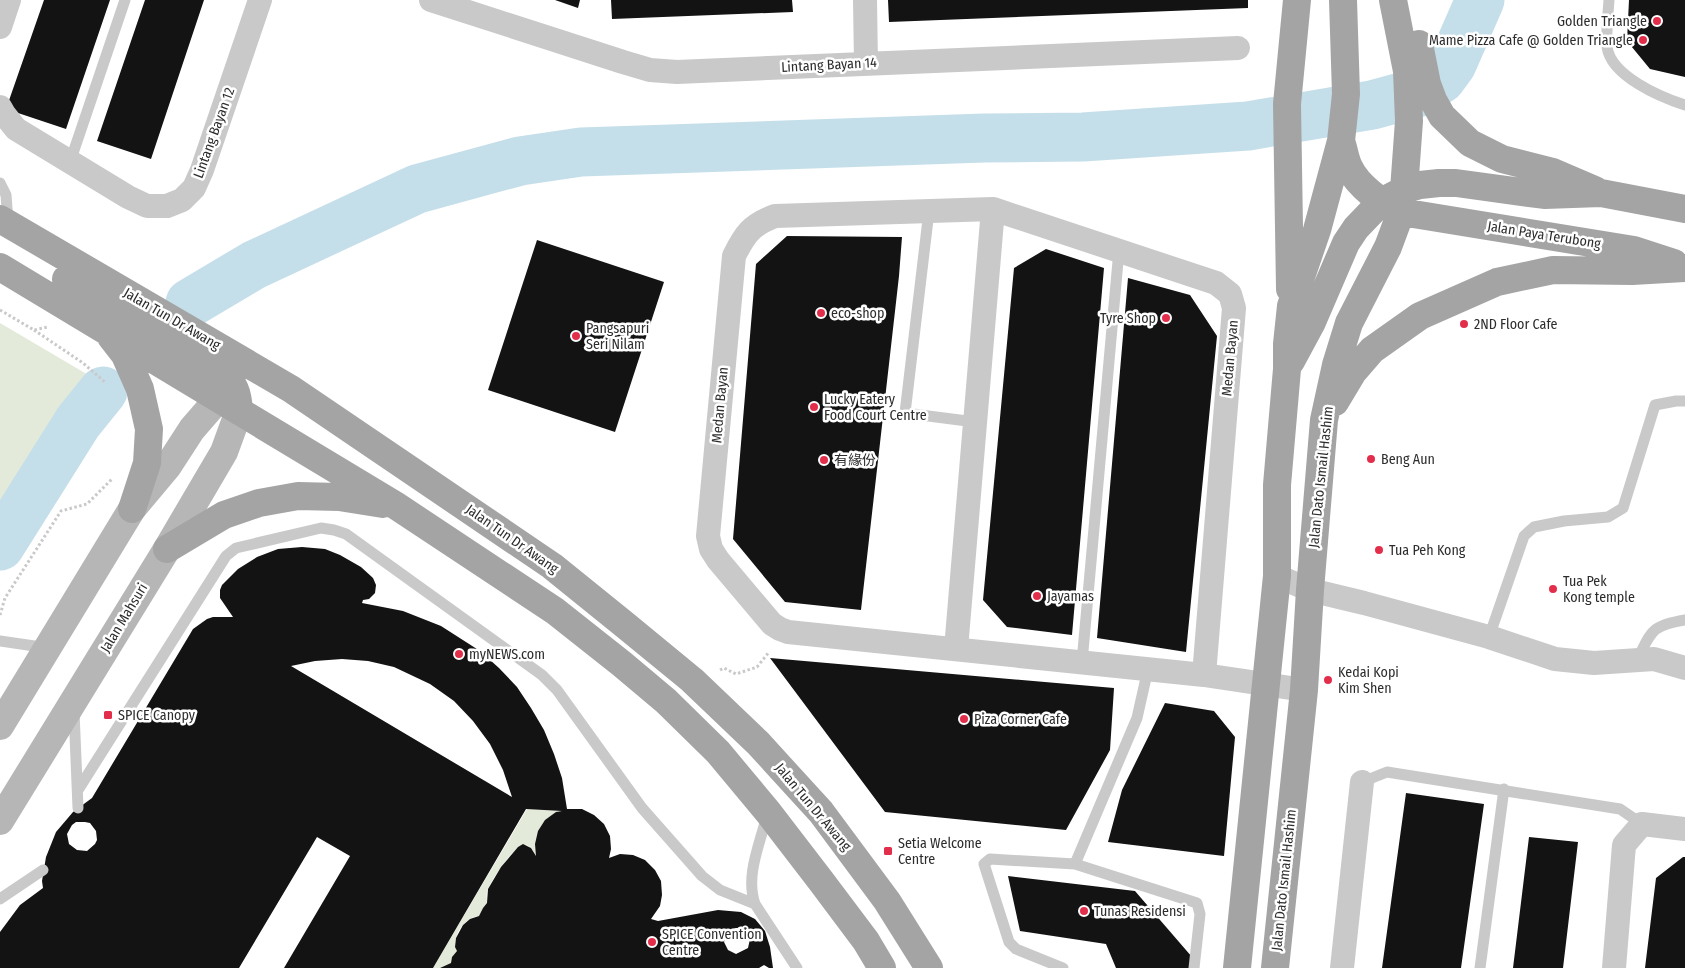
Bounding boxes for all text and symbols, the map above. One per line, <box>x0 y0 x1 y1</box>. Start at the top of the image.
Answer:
place label: Golden Triangle <box>1557 13 1647 30</box>
marker: Golden Triangle <box>1651 15 1663 27</box>
place label: Mame Pizza Cafe @ Golden Triangle <box>1429 32 1633 49</box>
marker: Mame Pizza Cafe @ Golden Triangle <box>1637 34 1649 46</box>
street label: Lintang Bayan 14 <box>781 54 878 76</box>
street label: Lintang Bayan 12 <box>190 85 238 181</box>
street label: Jalan Paya Terubong <box>1486 218 1602 252</box>
street label: Jalan Tun Dr Awang <box>121 284 224 354</box>
place label: eco-shop <box>831 305 884 322</box>
marker: eco-shop <box>815 307 827 319</box>
place label: Tyre Shop <box>1100 310 1156 327</box>
marker: Tyre Shop <box>1160 312 1172 324</box>
place label: 2ND Floor Cafe <box>1474 316 1558 333</box>
marker: 2ND Floor Cafe <box>1458 318 1470 330</box>
street label: Medan Bayan <box>1218 319 1242 397</box>
place label: Pangsapuri Seri Nilam <box>586 320 649 353</box>
marker: Pangsapuri Seri Nilam <box>570 330 582 342</box>
street label: Medan Bayan <box>708 366 732 444</box>
place label: Lucky Eatery Food Court Centre <box>824 391 927 424</box>
marker: Lucky Eatery Food Court Centre <box>808 401 820 413</box>
street label: Jalan Dato Ismail Hashim <box>1305 405 1337 549</box>
place label: Beng Aun <box>1381 451 1435 468</box>
place label: 有緣份 <box>834 452 876 469</box>
marker: Beng Aun <box>1365 453 1377 465</box>
marker: 有緣份 <box>818 454 830 466</box>
street label: Jalan Tun Dr Awang <box>462 501 562 577</box>
place label: Tua Peh Kong <box>1389 542 1466 559</box>
marker: Tua Peh Kong <box>1373 544 1385 556</box>
place label: Tua Pek Kong temple <box>1563 573 1635 606</box>
street label: Jalan Mahsuri <box>97 580 151 656</box>
marker: Tua Pek Kong temple <box>1547 583 1559 595</box>
place label: Jayamas <box>1047 588 1094 605</box>
marker: Jayamas <box>1031 590 1043 602</box>
place label: myNEWS.com <box>469 646 545 663</box>
marker: myNEWS.com <box>453 648 465 660</box>
place label: Kedai Kopi Kim Shen <box>1338 664 1399 697</box>
marker: Kedai Kopi Kim Shen <box>1322 674 1334 686</box>
place label: SPICE Canopy <box>118 707 196 724</box>
marker: SPICE Canopy <box>102 709 114 721</box>
place label: Piza Corner Cafe <box>974 711 1067 728</box>
marker: Piza Corner Cafe <box>958 713 970 725</box>
street label: Jalan Tun Dr Awang <box>771 760 855 855</box>
street label: Jalan Dato Ismail Hashim <box>1268 808 1300 952</box>
place label: Setia Welcome Centre <box>898 835 982 868</box>
marker: Setia Welcome Centre <box>882 845 894 857</box>
place label: Tunas Residensi <box>1094 903 1186 920</box>
marker: Tunas Residensi <box>1078 905 1090 917</box>
place label: SPICE Convention Centre <box>662 926 762 959</box>
marker: SPICE Convention Centre <box>646 936 658 948</box>

